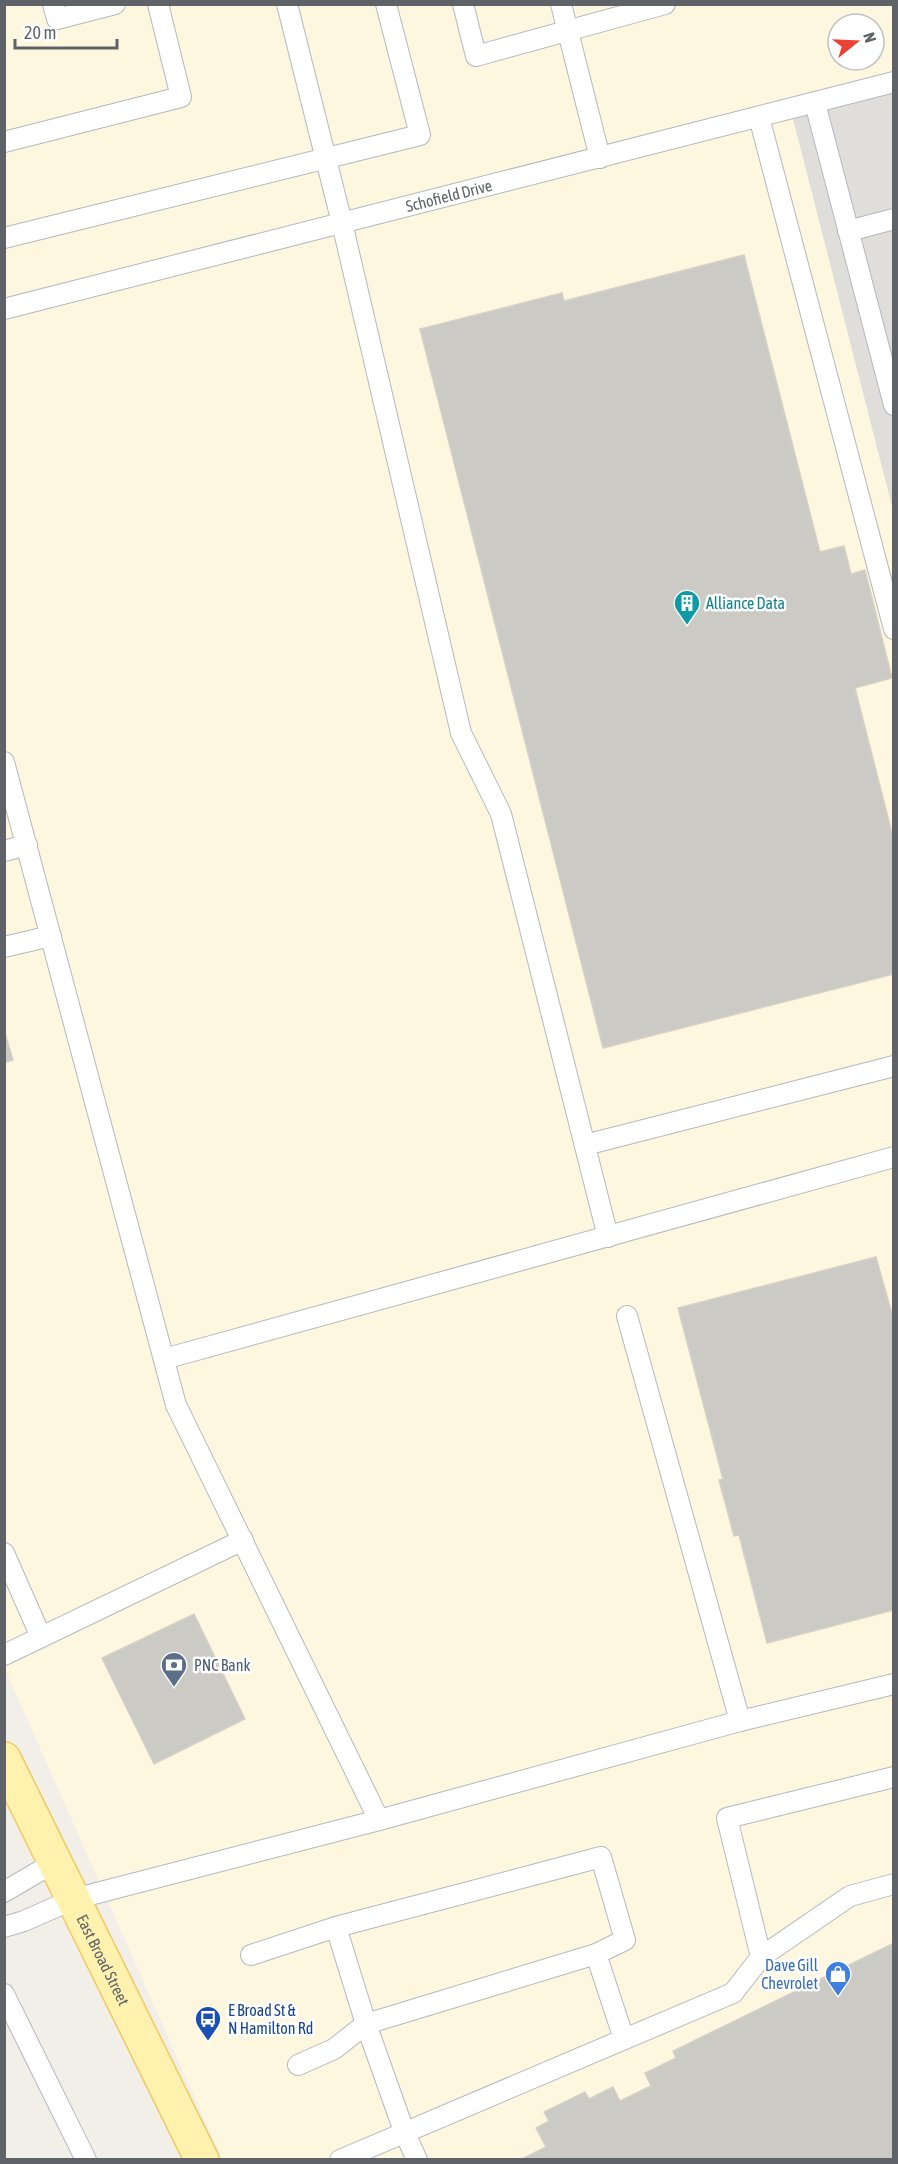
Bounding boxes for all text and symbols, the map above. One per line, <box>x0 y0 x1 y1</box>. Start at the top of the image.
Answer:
scale bar <box>15 12 117 50</box>
north arrow <box>826 12 886 72</box>
text: 20 m <box>24 22 56 43</box>
text: N <box>860 30 880 45</box>
street label: Schofield Drive <box>404 176 494 215</box>
building icon: Alliance Data <box>672 588 702 626</box>
place label: Alliance Data <box>706 594 785 612</box>
bank icon: PNC Bank <box>159 1650 189 1688</box>
place label: PNC Bank <box>194 1656 251 1674</box>
street label: East Broad Street <box>73 1911 133 2009</box>
place label: Dave Gill Chevrolet <box>761 1956 819 1992</box>
shop icon: Dave Gill Chevrolet <box>823 1959 853 1997</box>
place label: E Broad St & N Hamilton Rd <box>228 2001 313 2037</box>
bus stop icon: E Broad St & N Hamilton Rd <box>193 2004 223 2042</box>

